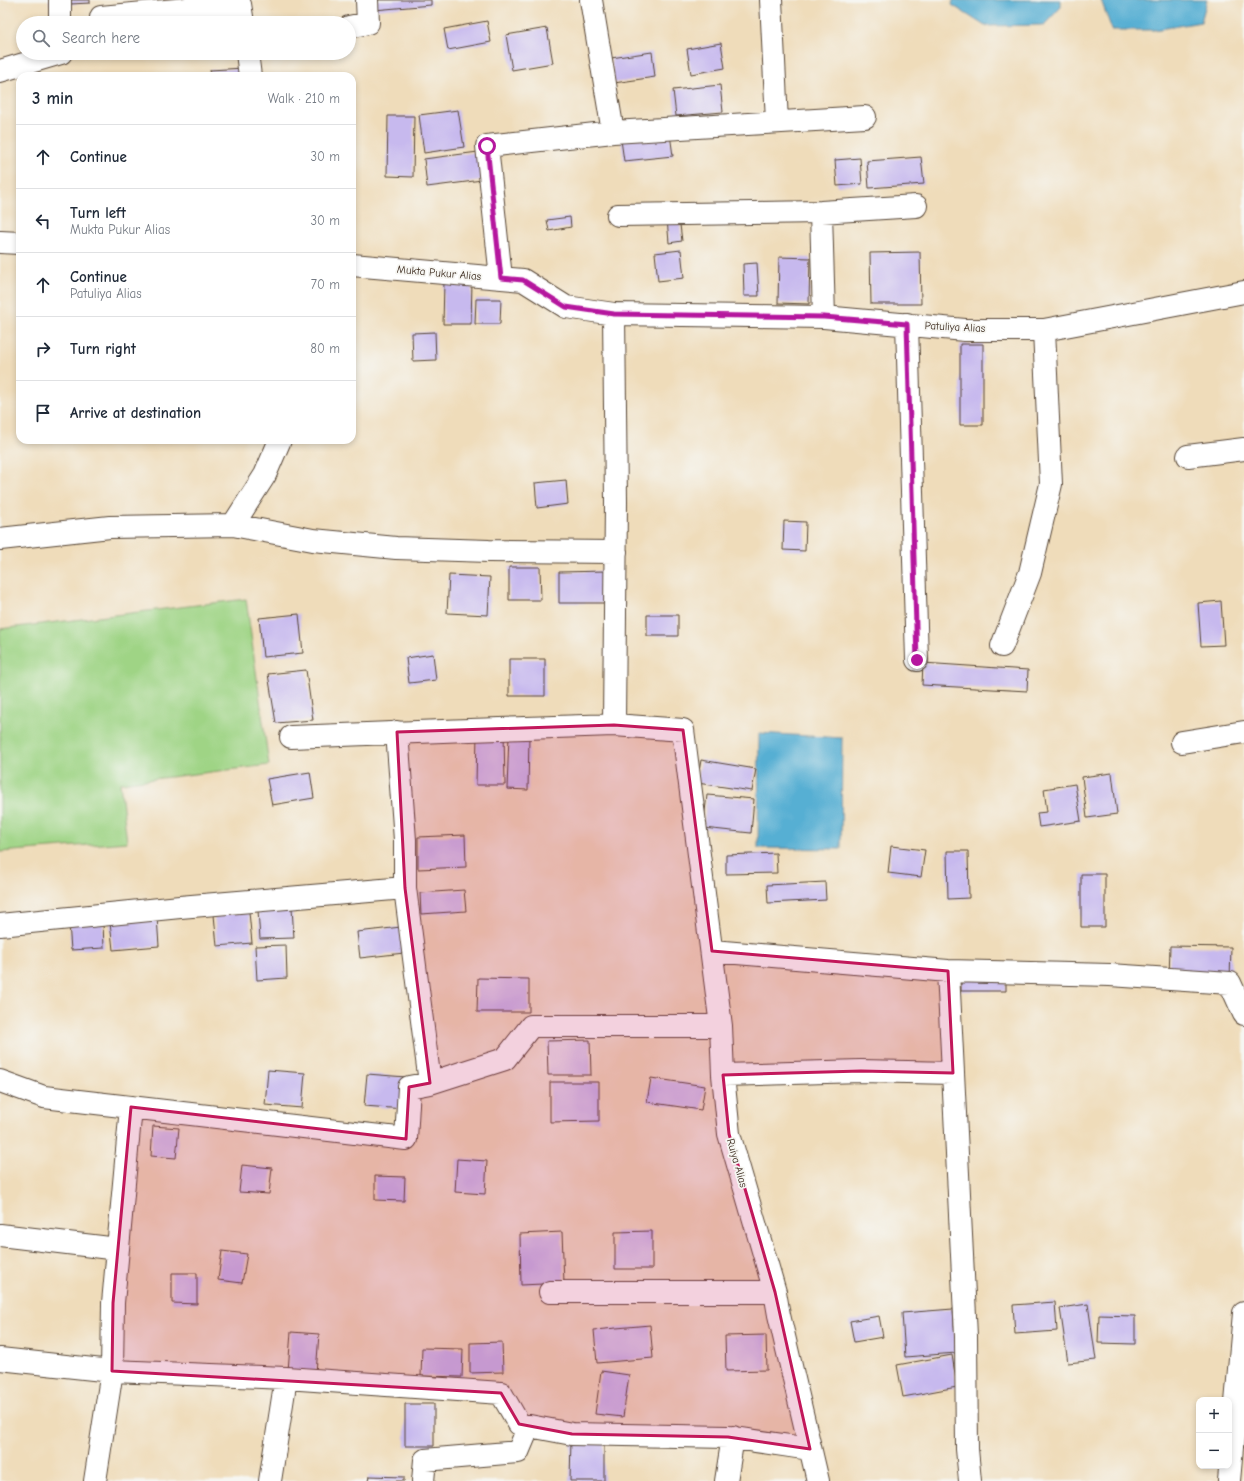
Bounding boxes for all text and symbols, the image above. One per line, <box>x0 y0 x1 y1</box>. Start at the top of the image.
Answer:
search box <box>16 16 356 60</box>
icon: search <box>30 27 52 49</box>
text: Search here <box>62 29 140 47</box>
text: 3 min <box>32 89 73 108</box>
text: Walk · 210 m <box>268 91 340 106</box>
route start <box>478 137 496 155</box>
icon: ahead <box>32 146 54 168</box>
text: Continue <box>70 148 127 166</box>
text: 30 m <box>310 149 340 164</box>
text: Turn left <box>70 204 126 222</box>
icon: left <box>32 210 54 232</box>
text: 30 m <box>310 213 340 228</box>
text: Mukta Pukur Alias <box>70 222 170 237</box>
street label: Mukta Pukur Alias <box>396 263 482 283</box>
text: Continue <box>70 268 127 286</box>
icon: ahead <box>32 274 54 296</box>
text: 70 m <box>311 277 340 292</box>
text: Patuliya Alias <box>70 286 142 301</box>
street label: Patuliya Alias <box>924 319 986 335</box>
icon: right <box>32 338 54 360</box>
text: Turn right <box>70 340 136 358</box>
text: 80 m <box>310 341 340 356</box>
icon: arrive <box>32 402 54 424</box>
text: Arrive at destination <box>70 404 201 422</box>
route end <box>908 651 926 669</box>
street label: Ruiya Alias <box>724 1137 750 1189</box>
map controls <box>1196 1397 1232 1469</box>
button: + <box>1196 1397 1232 1433</box>
button: − <box>1196 1433 1232 1469</box>

